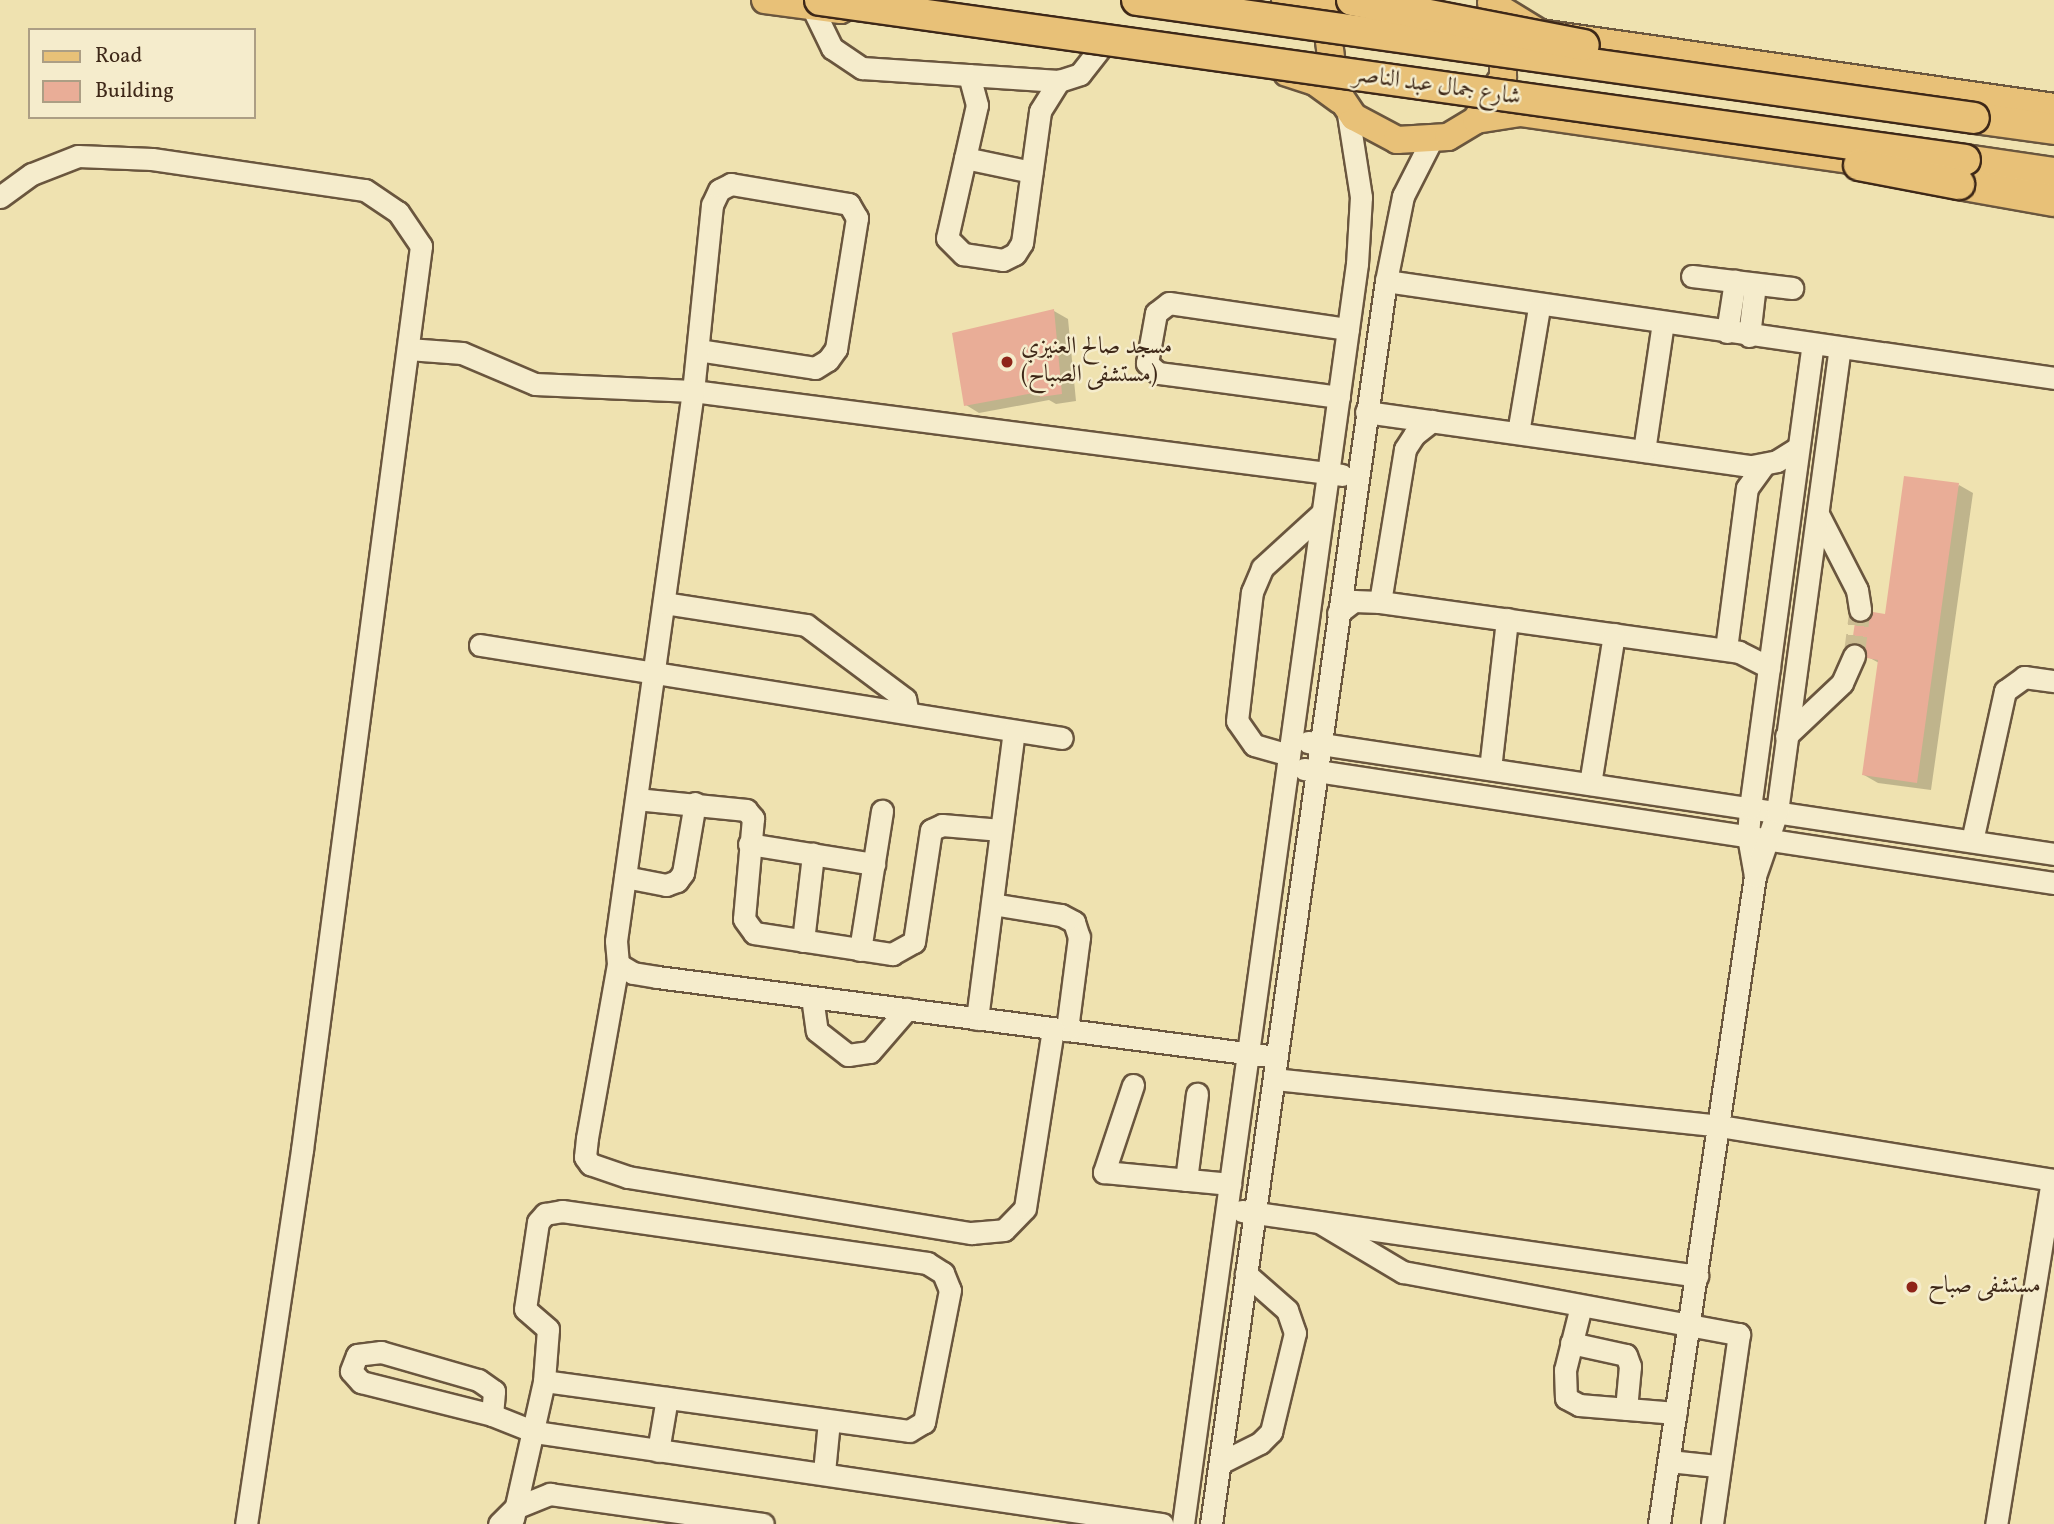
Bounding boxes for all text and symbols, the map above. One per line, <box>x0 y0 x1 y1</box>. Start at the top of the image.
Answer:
legend <box>28 28 256 119</box>
text: Road <box>95 42 142 71</box>
street label: شارع جمال عبد الناصر <box>1351 61 1523 113</box>
text: Building <box>95 77 174 106</box>
place label: مسجد صالح العنيزي (مستشفى الصباح) <box>1021 334 1172 390</box>
marker: مسجد صالح العنيزي (مستشفى الصباح) <box>999 354 1015 370</box>
place label: مستشفى صباح <box>1928 1273 2041 1301</box>
marker: مستشفى صباح <box>1902 1277 1922 1297</box>

